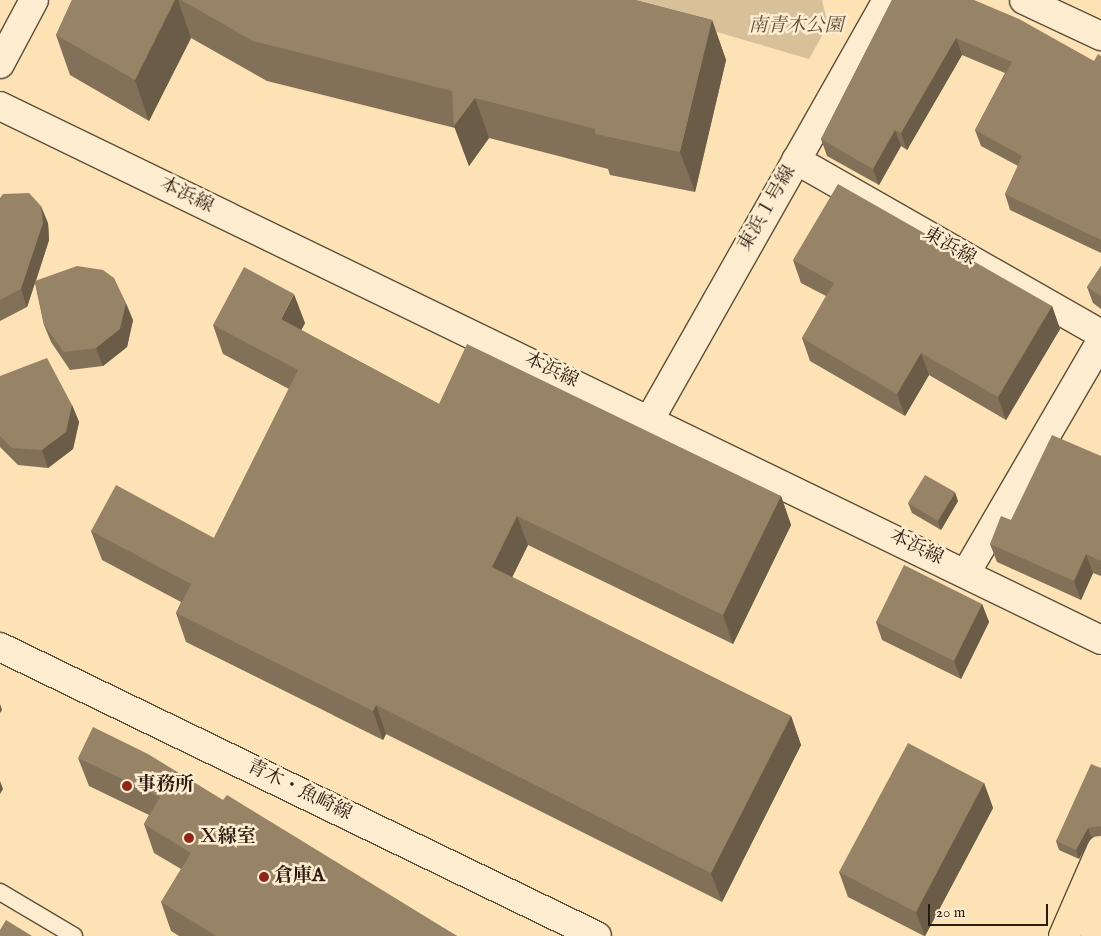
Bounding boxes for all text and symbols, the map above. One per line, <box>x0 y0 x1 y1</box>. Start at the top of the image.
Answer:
park label: 南青木公園 <box>749 16 843 38</box>
street label: 東浜１号線 <box>734 162 802 256</box>
street label: 本浜線 <box>155 173 217 219</box>
street label: 東浜線 <box>919 223 979 271</box>
street label: 本浜線 <box>520 348 582 394</box>
street label: 本浜線 <box>885 525 947 571</box>
street label: 青木・魚崎線 <box>243 756 355 826</box>
place label: 事務所 <box>137 775 194 797</box>
marker: 事務所 <box>121 780 133 792</box>
place label: Ｘ線室 <box>199 827 256 849</box>
marker: Ｘ線室 <box>183 832 195 844</box>
place label: 倉庫A <box>274 866 325 888</box>
marker: 倉庫A <box>258 871 270 883</box>
scale bar <box>931 894 1051 926</box>
text: 20 m <box>936 903 965 922</box>

